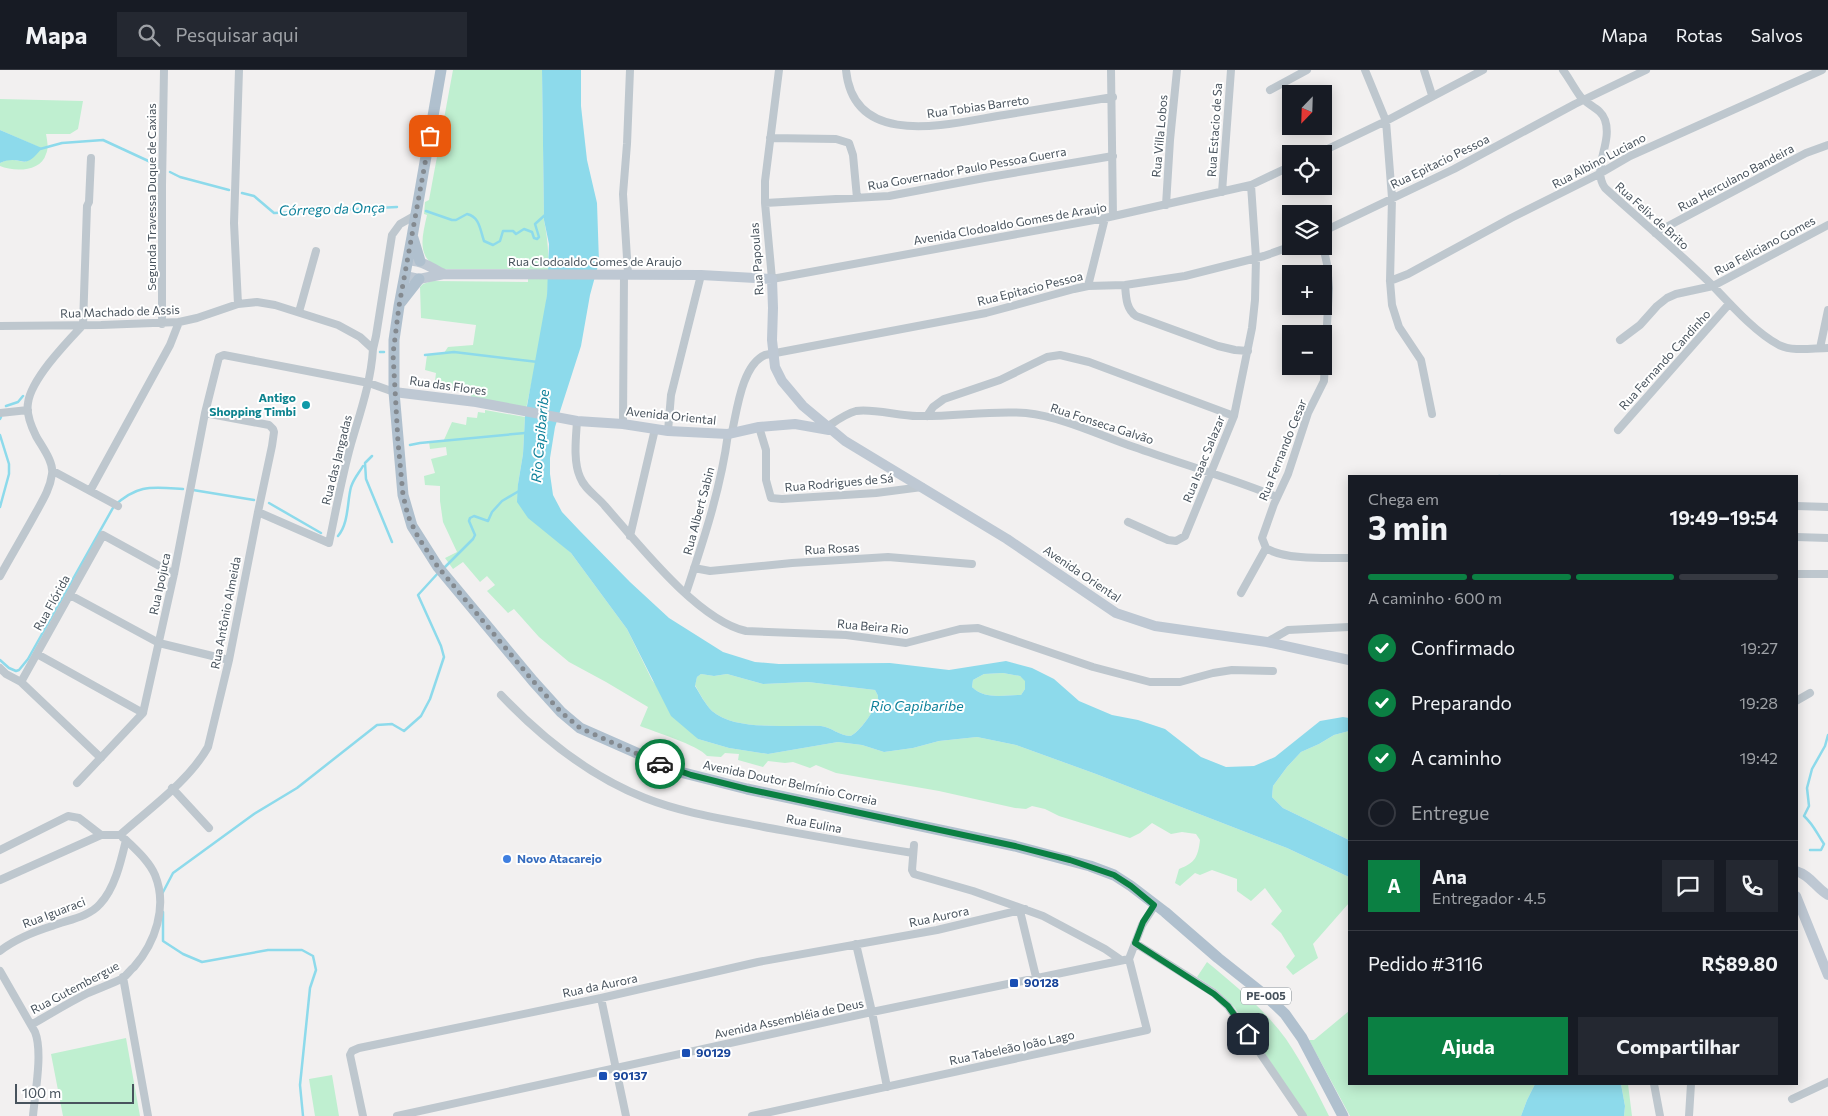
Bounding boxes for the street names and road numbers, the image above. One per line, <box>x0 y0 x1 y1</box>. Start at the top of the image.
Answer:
street label: Rua Estacio de Sa <box>1204 82 1224 177</box>
street label: Rua Tobias Barreto <box>926 92 1030 120</box>
street label: Rua Villa Lobos <box>1148 94 1170 178</box>
street label: Segunda Travessa Duque de Caxias <box>144 103 158 291</box>
street label: Rua Albino Luciano <box>1549 130 1648 191</box>
street label: Rua Epitacio Pessoa <box>1388 131 1491 191</box>
street label: Rua Herculano Bandeira <box>1675 140 1796 214</box>
street label: Rua Governador Paulo Pessoa Guerra <box>866 144 1067 192</box>
street label: Rua Felix de Brito <box>1613 179 1692 252</box>
street label: Avenida Clodoaldo Gomes de Araujo <box>912 199 1108 247</box>
street label: Rua Feliciano Gomes <box>1712 213 1817 278</box>
street label: Rua Papoulas <box>746 222 766 296</box>
street label: Rua Clodoaldo Gomes de Araujo <box>508 254 682 268</box>
street label: Rua Epitacio Pessoa <box>976 268 1084 308</box>
street label: Rua Machado de Assis <box>60 302 180 320</box>
street label: Rua Fernando Candinho <box>1616 306 1713 412</box>
street label: Rua das Flores <box>409 373 488 397</box>
street label: Rua Fernando Cesar <box>1255 397 1309 503</box>
street label: Rua Fonseca Galvão <box>1049 400 1156 446</box>
street label: Avenida Oriental <box>625 403 717 427</box>
street label: Rua das Jangadas <box>318 413 355 506</box>
street label: Rua Isaac Salazar <box>1179 413 1227 504</box>
street label: Rua Albert Sabin <box>680 465 716 556</box>
street label: Rua Rodrigues de Sá <box>784 470 894 494</box>
street label: Rua Rosas <box>804 540 860 556</box>
street label: Avenida Oriental <box>1041 542 1124 604</box>
street label: Rua Ipojuca <box>146 552 172 616</box>
street label: Rua Antônio Almeida <box>207 555 243 670</box>
street label: Rua Flórida <box>30 572 72 633</box>
street label: Rua Beira Rio <box>837 616 910 636</box>
street label: Avenida Doutor Belmínio Correia <box>702 757 879 807</box>
street label: Rua Eulina <box>785 811 843 835</box>
street label: Rua Iguaraci <box>20 894 87 930</box>
street label: Rua Aurora <box>908 903 970 929</box>
street label: Rua Gutembergue <box>28 958 121 1016</box>
street label: Rua da Aurora <box>561 970 639 1000</box>
road number: PE-005 <box>1241 988 1291 1004</box>
street label: Avenida Assembléia de Deus <box>713 995 865 1041</box>
street label: Rua Tabeleão João Lago <box>948 1027 1076 1068</box>

